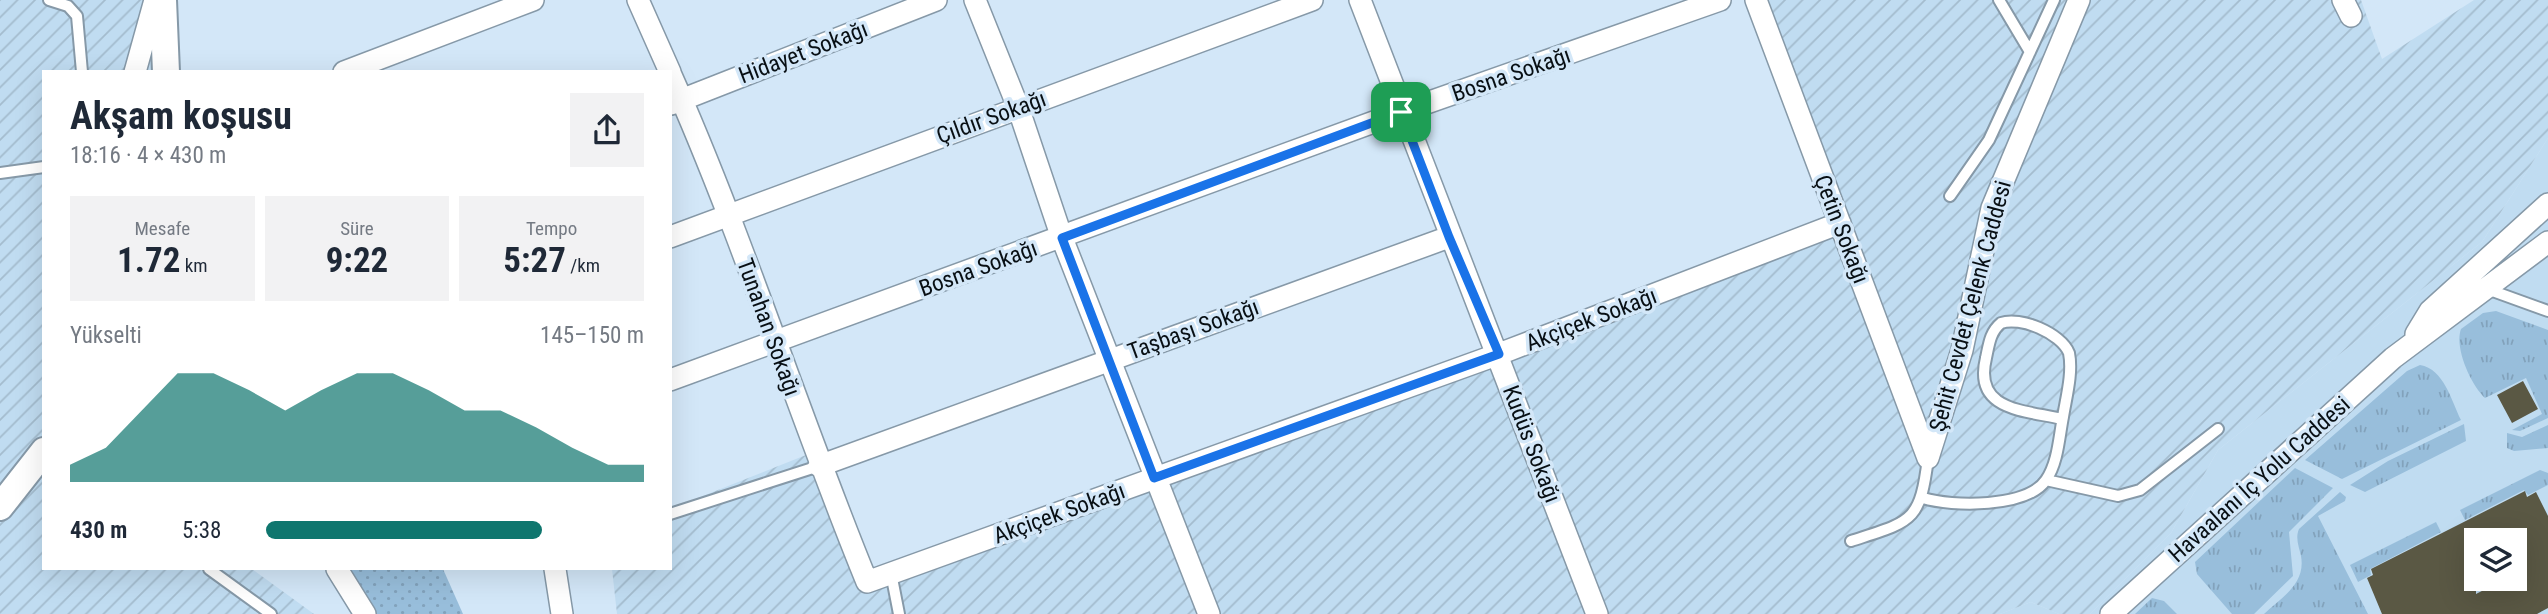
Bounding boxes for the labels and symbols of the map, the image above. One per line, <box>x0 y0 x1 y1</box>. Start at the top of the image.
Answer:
street label: Hidayet Sokağı <box>735 16 871 89</box>
street label: Bosna Sokağı <box>1448 42 1574 107</box>
pin <box>1371 82 1431 142</box>
street label: Çıldır Sokağı <box>933 85 1050 150</box>
street label: Çetin Sokağı <box>1809 171 1875 287</box>
street label: Şehit Cevdet Çelenk Caddesi <box>1924 178 2017 435</box>
street label: Bosna Sokağı <box>915 235 1041 302</box>
street label: Tunahan Sokağı <box>731 255 806 400</box>
street label: Akçiçek Sokağı <box>1522 282 1660 357</box>
street label: Taşbaşı Sokağı <box>1124 293 1262 366</box>
street label: Kudüs Sokağı <box>1497 382 1566 507</box>
street label: Havaalanı İç Yolu Caddesi <box>2163 391 2356 568</box>
street label: Akçiçek Sokağı <box>990 477 1129 550</box>

